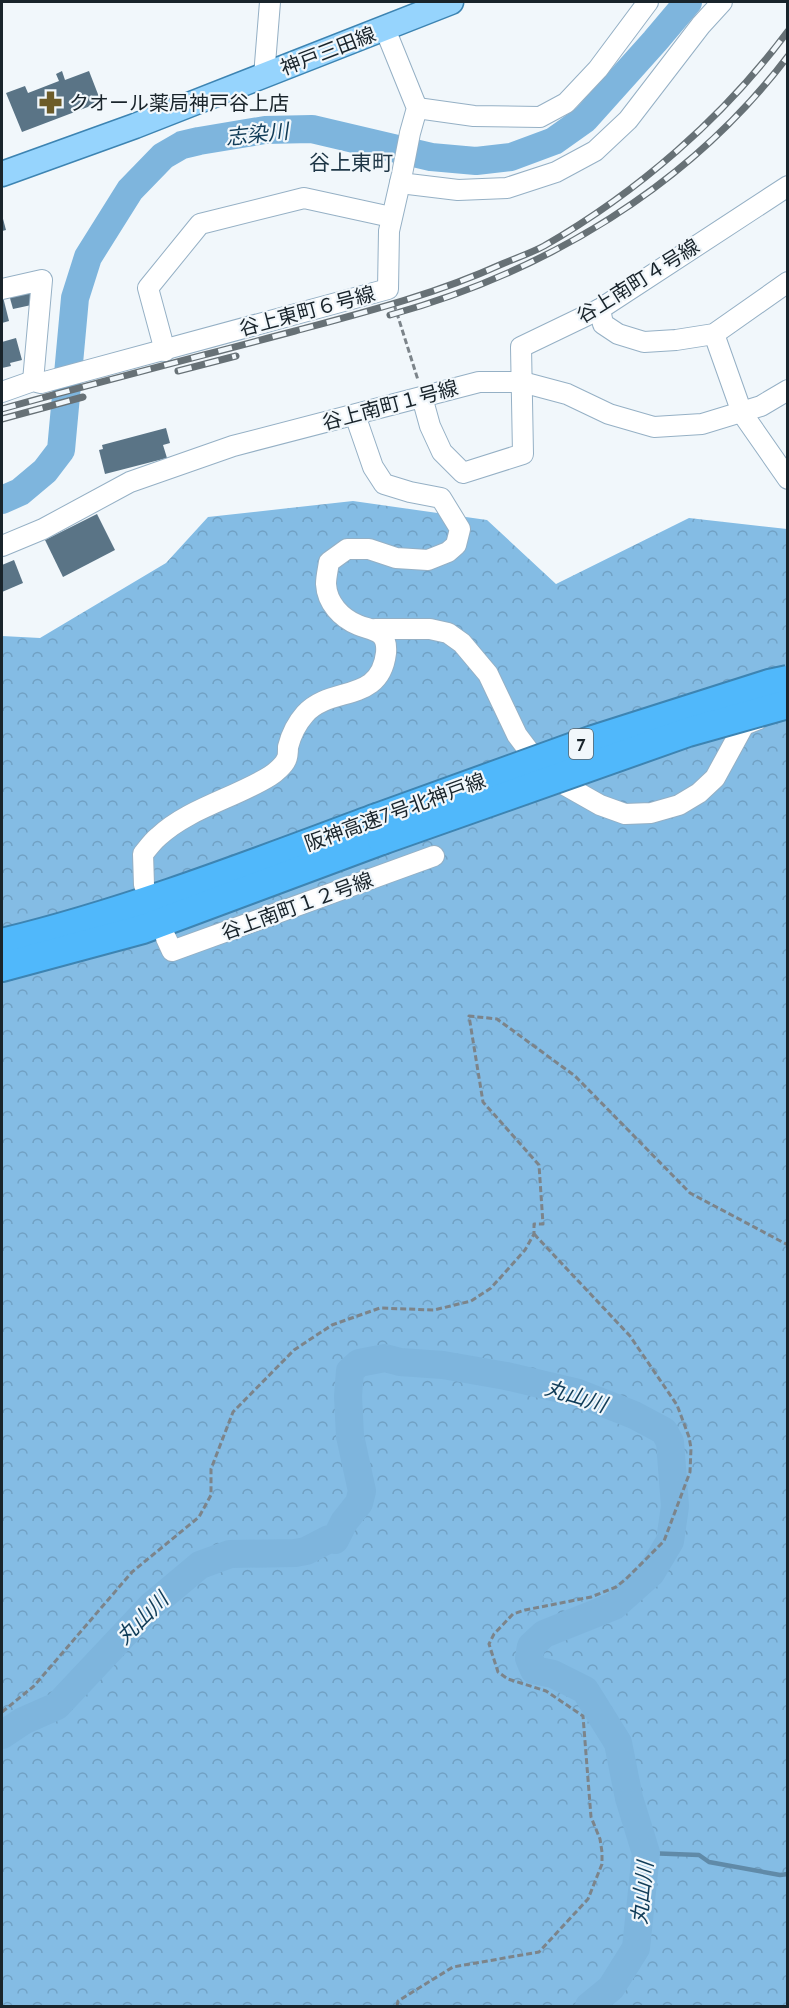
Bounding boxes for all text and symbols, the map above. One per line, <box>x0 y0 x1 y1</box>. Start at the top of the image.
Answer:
street label: 神戸三田線 <box>277 21 379 81</box>
pharmacy icon: クオール薬局神戸谷上店 <box>38 90 64 116</box>
place label: クオール薬局神戸谷上店 <box>69 90 289 116</box>
water label: 志染川 <box>224 117 292 151</box>
district label: 谷上東町 <box>309 149 393 176</box>
street label: 谷上南町４号線 <box>572 233 704 329</box>
street label: 谷上東町６号線 <box>236 280 378 342</box>
street label: 谷上南町１号線 <box>319 374 461 436</box>
road number: 7 <box>569 729 593 759</box>
street label: 阪神高速7号北神戸線 <box>301 767 489 857</box>
street label: 谷上南町１２号線 <box>217 866 377 946</box>
water label: 丸山川 <box>542 1374 612 1419</box>
water label: 丸山川 <box>110 1585 175 1650</box>
water label: 丸山川 <box>625 1858 659 1926</box>

